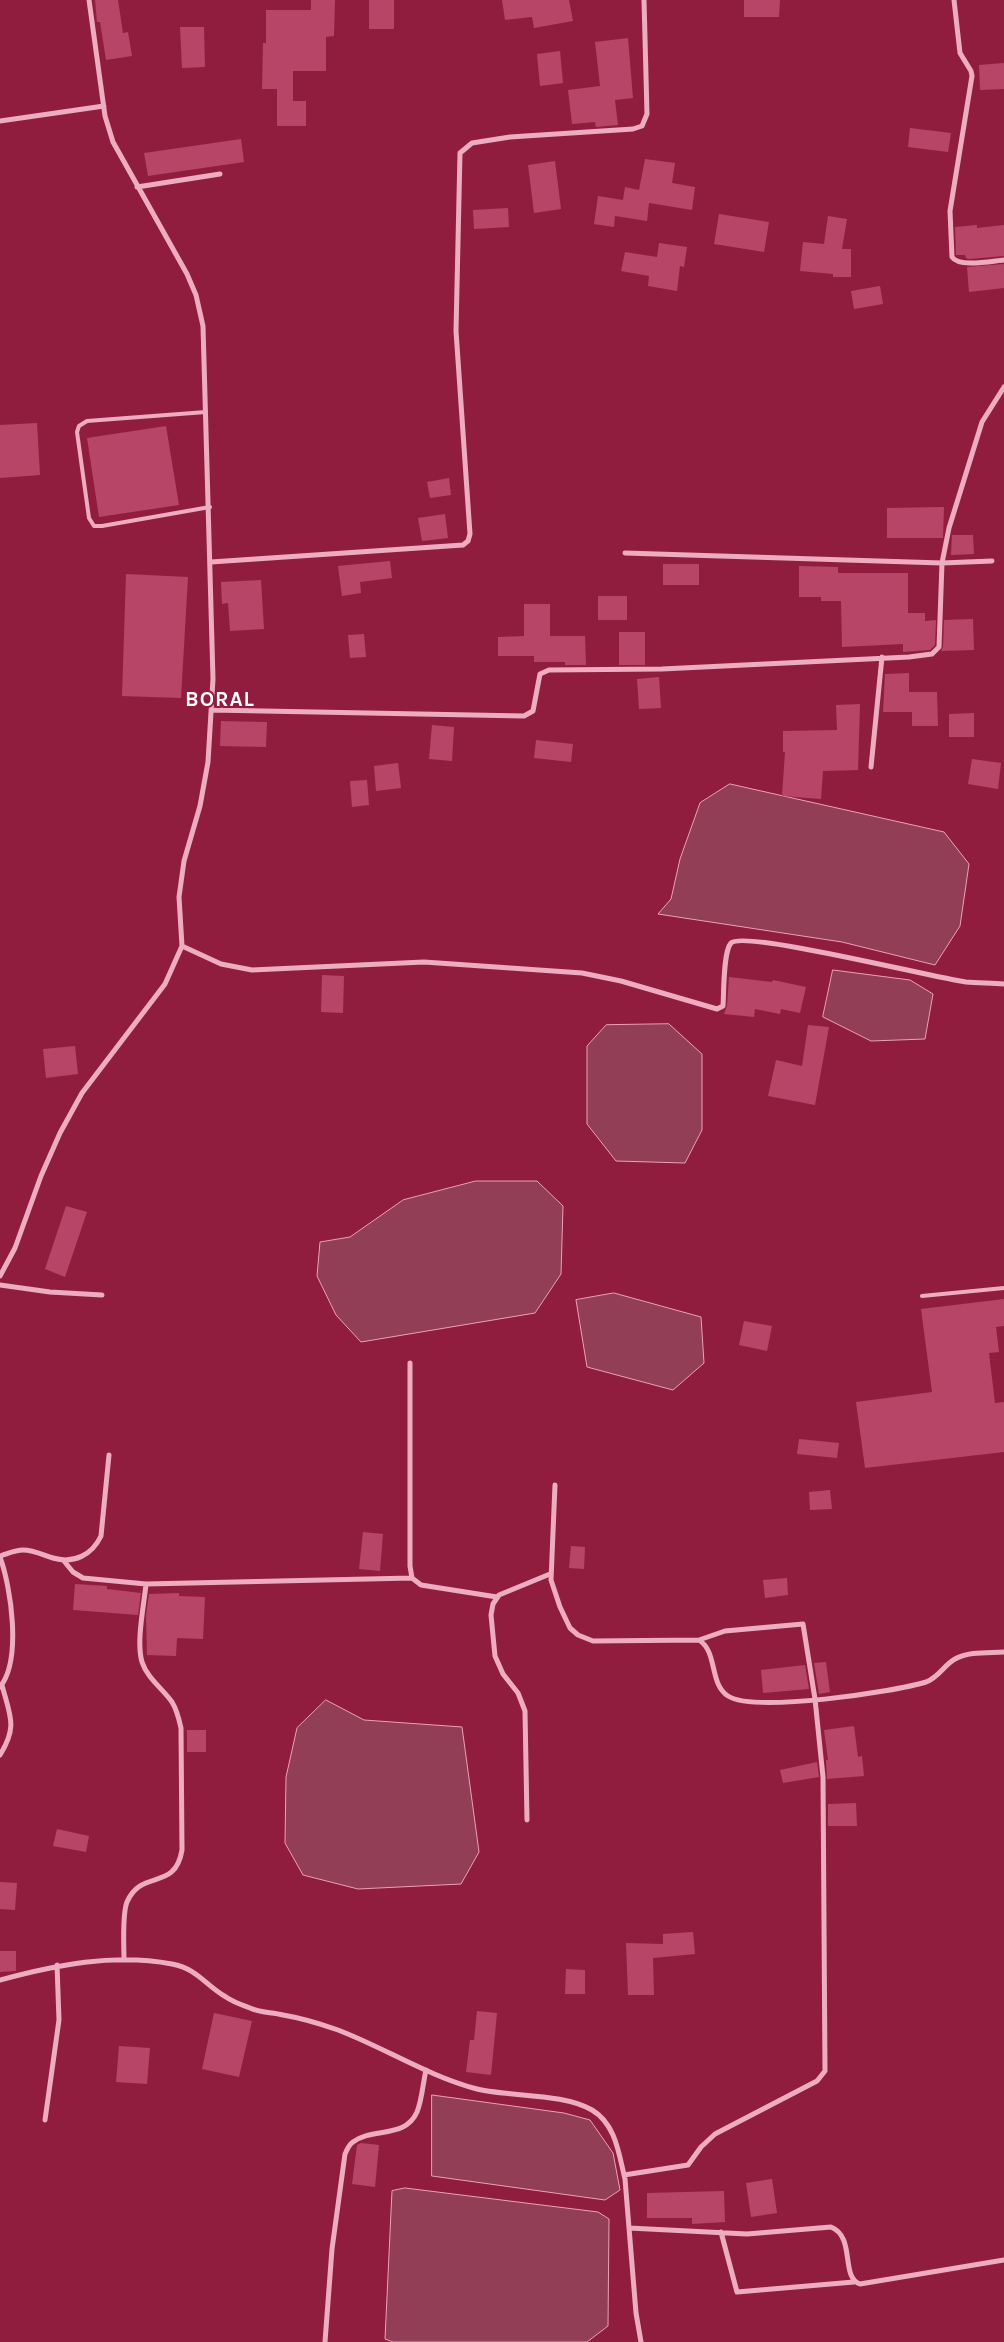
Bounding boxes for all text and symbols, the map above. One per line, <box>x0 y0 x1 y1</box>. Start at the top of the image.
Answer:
district label: BORAL <box>184 687 256 713</box>

